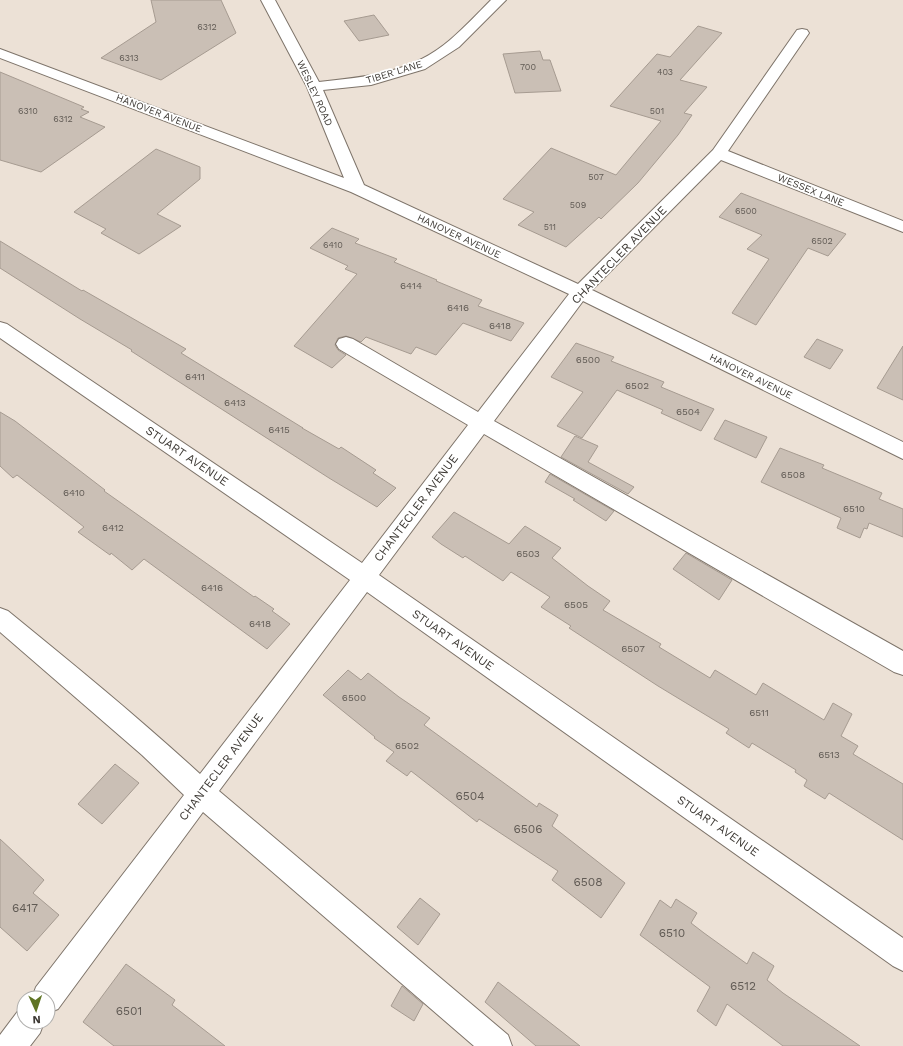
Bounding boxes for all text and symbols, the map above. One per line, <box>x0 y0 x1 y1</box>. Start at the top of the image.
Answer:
house number: 6312 <box>197 22 217 32</box>
house number: 6313 <box>119 53 139 63</box>
street label: WESLEY ROAD <box>295 58 335 128</box>
street label: TIBER LANE <box>365 58 423 86</box>
house number: 700 <box>520 62 536 72</box>
house number: 403 <box>657 67 673 77</box>
street label: HANOVER AVENUE <box>115 92 203 134</box>
house number: 6310 <box>18 106 38 116</box>
house number: 501 <box>650 106 664 116</box>
house number: 6312 <box>53 114 73 124</box>
house number: 507 <box>588 172 604 182</box>
street label: WESSEX LANE <box>776 172 846 208</box>
house number: 509 <box>570 200 586 210</box>
street label: CHANTECLER AVENUE <box>569 203 670 307</box>
house number: 6500 <box>735 206 757 216</box>
street label: HANOVER AVENUE <box>416 212 502 260</box>
house number: 511 <box>544 222 556 232</box>
house number: 6502 <box>811 236 833 246</box>
house number: 6410 <box>323 240 343 250</box>
house number: 6414 <box>400 280 422 291</box>
house number: 6416 <box>447 302 469 313</box>
house number: 6418 <box>489 320 511 331</box>
street label: HANOVER AVENUE <box>708 351 794 401</box>
house number: 6500 <box>576 354 600 365</box>
house number: 6411 <box>185 371 205 382</box>
house number: 6502 <box>625 380 649 391</box>
house number: 6413 <box>224 397 246 408</box>
house number: 6504 <box>676 406 700 417</box>
street label: STUART AVENUE <box>143 423 231 489</box>
house number: 6415 <box>268 424 290 435</box>
street label: CHANTECLER AVENUE <box>371 451 461 564</box>
house number: 6508 <box>781 469 805 480</box>
house number: 6410 <box>63 487 85 498</box>
house number: 6510 <box>843 503 865 514</box>
house number: 6412 <box>102 522 124 533</box>
house number: 6503 <box>516 548 540 559</box>
house number: 6416 <box>201 582 223 593</box>
house number: 6505 <box>564 599 588 610</box>
street label: STUART AVENUE <box>409 607 497 674</box>
house number: 6418 <box>249 618 271 629</box>
house number: 6507 <box>621 643 645 654</box>
house number: 6500 <box>342 692 366 703</box>
house number: 6511 <box>749 707 769 718</box>
street label: CHANTECLER AVENUE <box>176 710 266 823</box>
house number: 6502 <box>395 740 419 751</box>
house number: 6513 <box>818 749 840 760</box>
house number: 6504 <box>455 789 485 803</box>
street label: STUART AVENUE <box>674 793 762 860</box>
house number: 6506 <box>513 822 543 836</box>
house number: 6508 <box>573 875 603 889</box>
house number: 6417 <box>12 901 38 915</box>
house number: 6510 <box>659 926 685 940</box>
house number: 6512 <box>730 979 756 993</box>
north arrow <box>16 990 56 1030</box>
house number: 6501 <box>116 1004 142 1018</box>
text: N <box>32 1013 41 1026</box>

